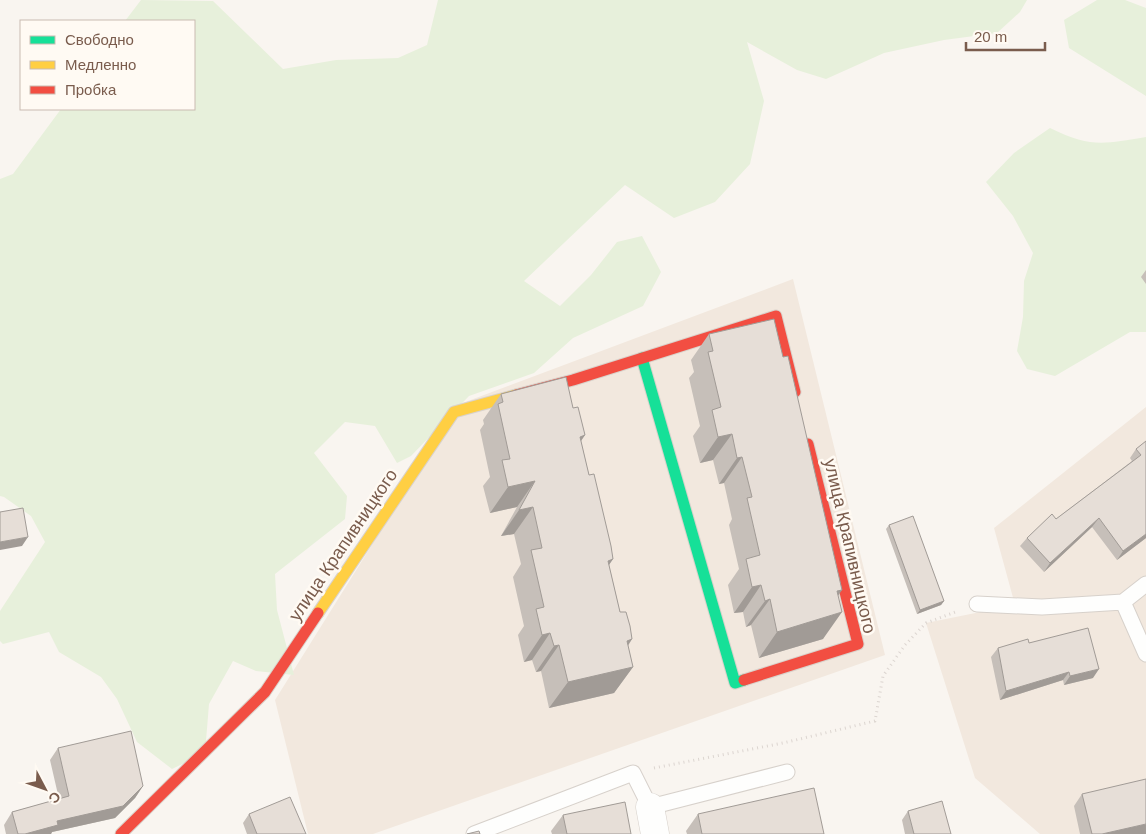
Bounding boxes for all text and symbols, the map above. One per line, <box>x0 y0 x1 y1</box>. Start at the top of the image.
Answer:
legend <box>20 20 195 110</box>
scale bar <box>966 20 1045 52</box>
text: 20 m <box>974 28 1007 45</box>
text: Свободно <box>65 31 134 48</box>
text: Медленно <box>65 56 136 73</box>
text: Пробка <box>65 81 117 98</box>
street label: улица Крапивницкого <box>820 457 880 635</box>
street label: улица Крапивницкого <box>285 465 401 625</box>
north arrow <box>20 764 70 814</box>
text: С <box>45 788 64 807</box>

